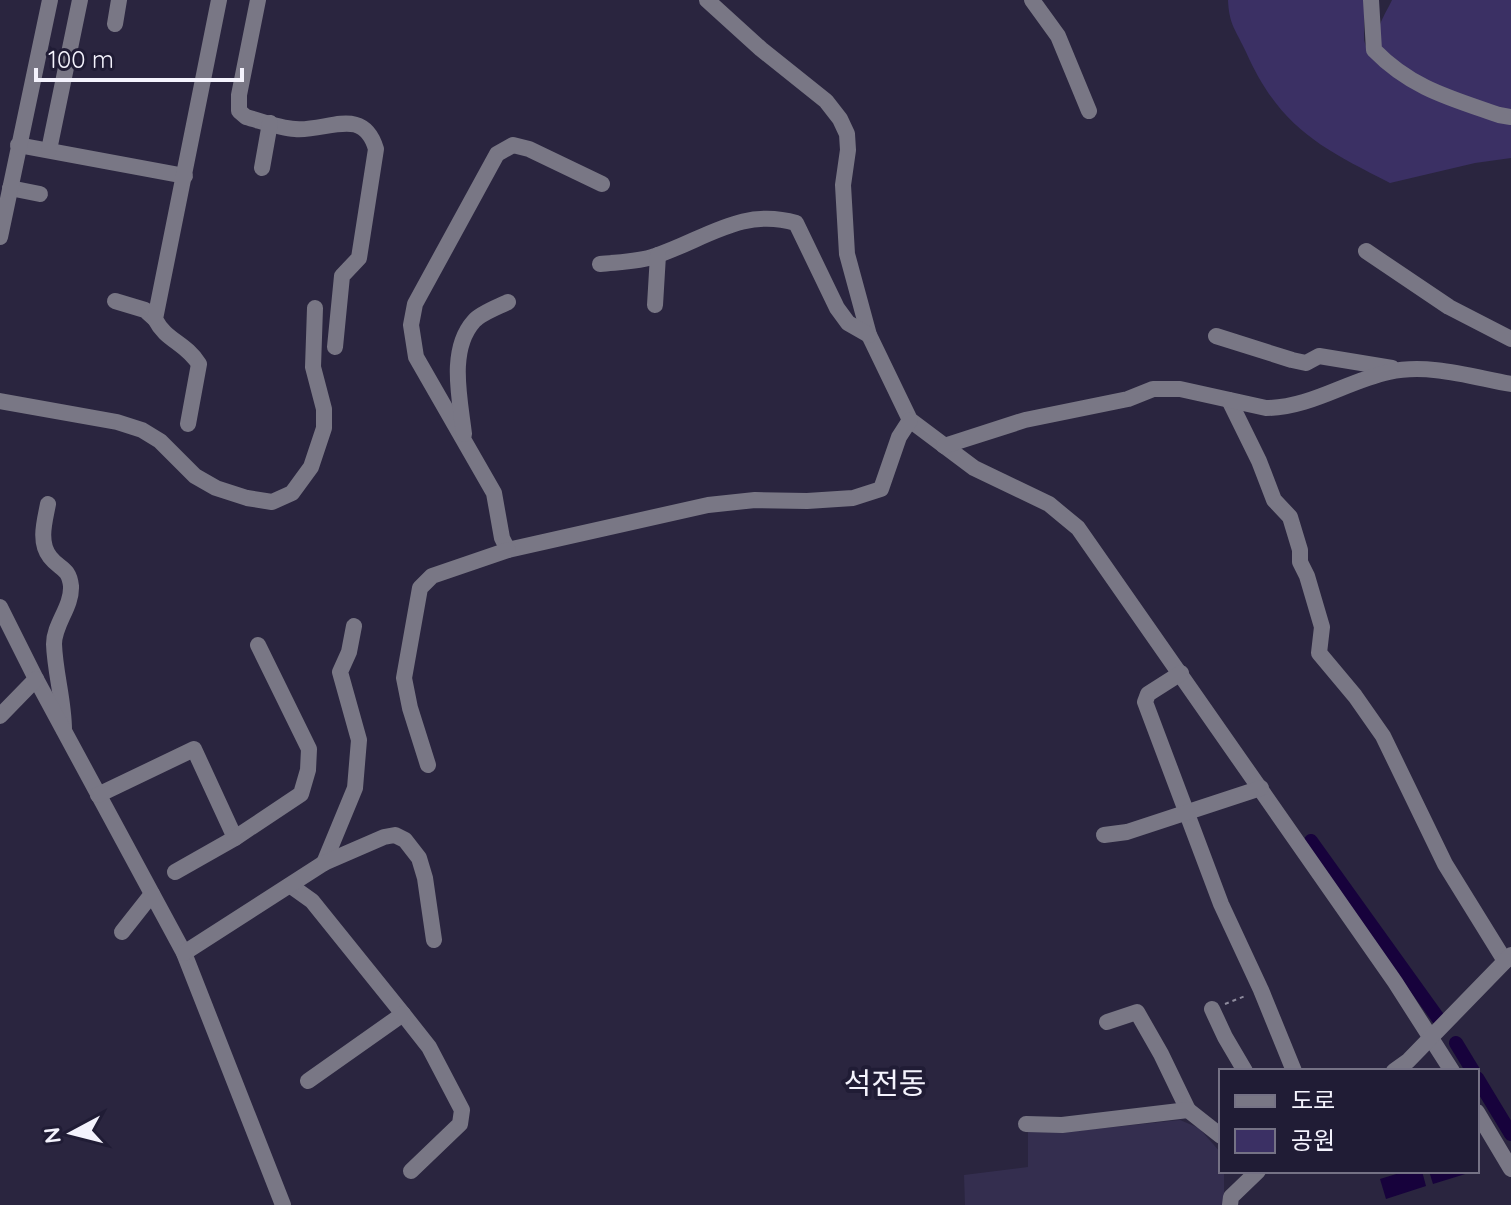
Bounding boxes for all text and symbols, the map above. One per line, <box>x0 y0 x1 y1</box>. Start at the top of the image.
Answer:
scale bar <box>36 32 242 82</box>
text: 100 m <box>48 44 114 74</box>
district label: 석전동 <box>844 1064 926 1102</box>
legend <box>1219 1069 1479 1173</box>
text: 도로 <box>1291 1085 1335 1115</box>
north arrow <box>32 1093 112 1173</box>
text: 공원 <box>1291 1125 1335 1155</box>
text: N <box>37 1126 67 1145</box>

